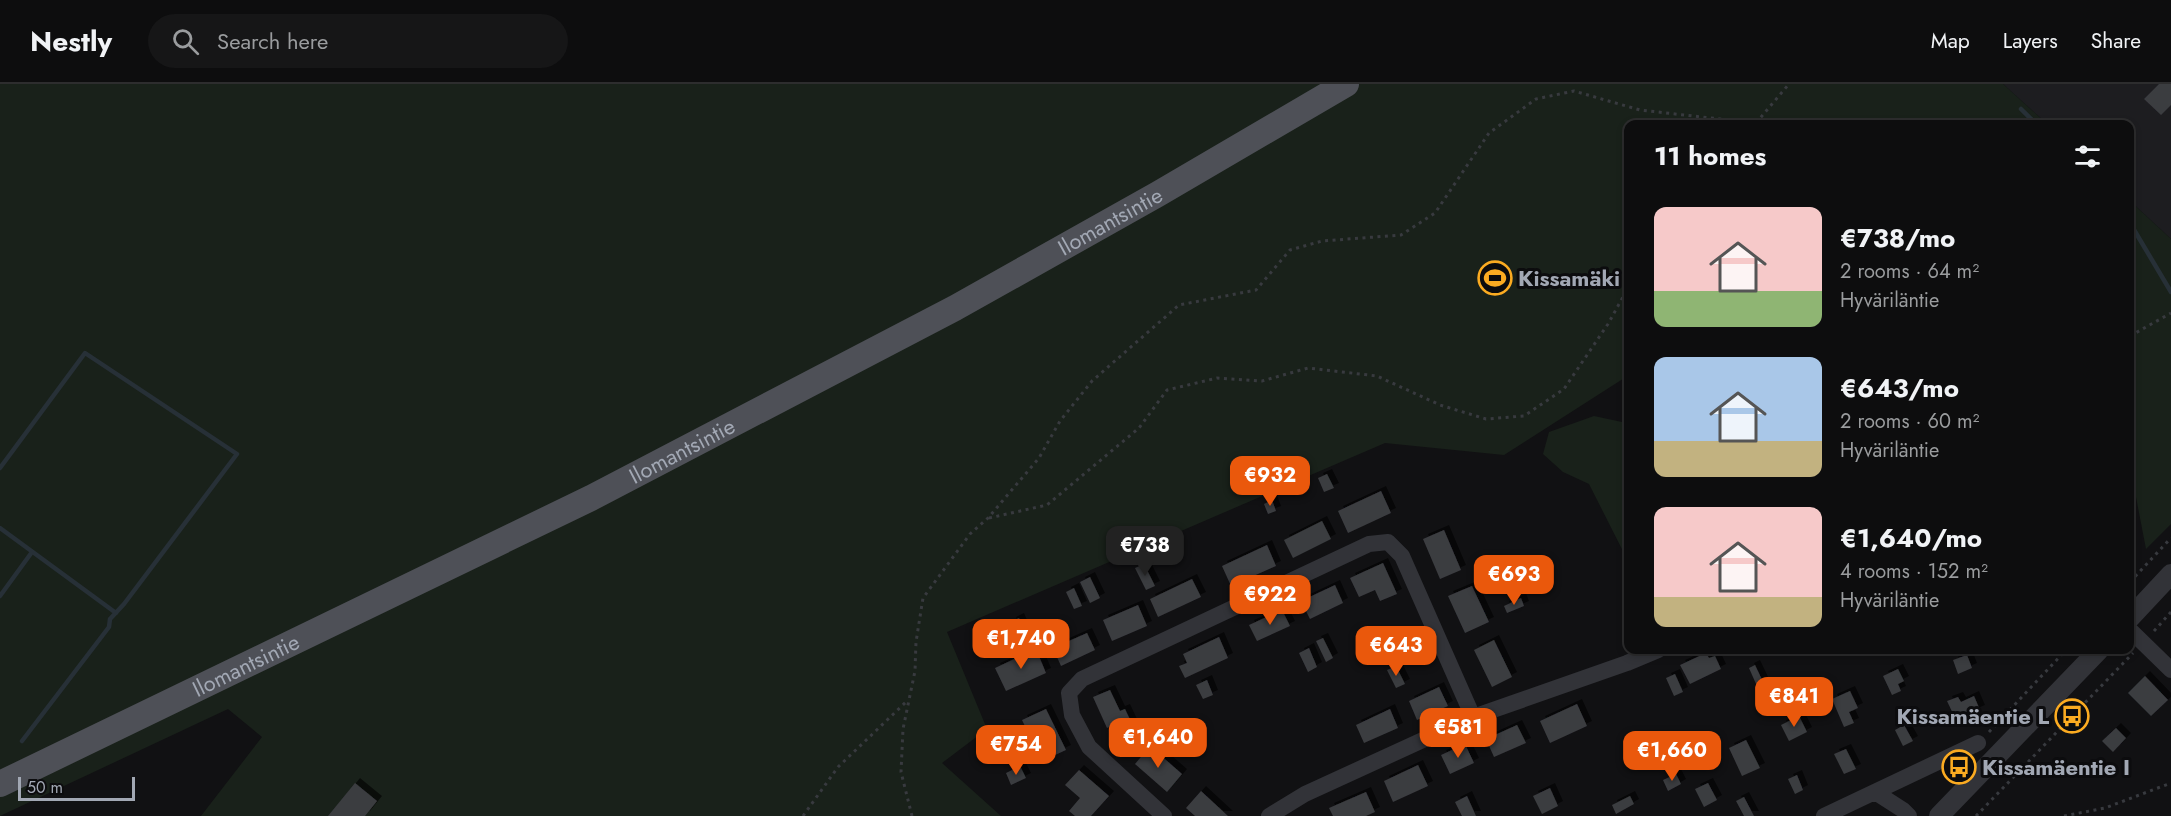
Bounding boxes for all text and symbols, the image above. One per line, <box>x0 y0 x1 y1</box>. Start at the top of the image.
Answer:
search box <box>148 14 568 68</box>
text: Nestly <box>30 21 112 62</box>
icon: search <box>169 25 202 58</box>
text: Search here <box>217 25 328 57</box>
text: Map <box>1931 26 1970 56</box>
text: Layers <box>2003 26 2058 56</box>
text: Share <box>2091 26 2141 56</box>
text: 11 homes <box>1654 137 1766 175</box>
icon: filters <box>2071 140 2104 173</box>
street label: Ilomantsintie <box>1052 179 1168 263</box>
text: €738/mo <box>1840 219 1955 257</box>
icon: home <box>1702 231 1774 303</box>
text: 2 rooms · 64 m² <box>1840 257 1979 286</box>
sports icon: Kissamäki <box>1477 260 1513 296</box>
place label: Kissamäki <box>1518 262 1620 294</box>
text: Hyväriläntie <box>1840 286 1939 315</box>
text: €643/mo <box>1840 369 1959 407</box>
icon: home <box>1702 381 1774 453</box>
text: 2 rooms · 60 m² <box>1840 407 1979 436</box>
street label: Ilomantsintie <box>623 410 740 492</box>
text: Hyväriläntie <box>1840 436 1939 465</box>
pin: €932 <box>1234 456 1306 507</box>
text: €932 <box>1244 461 1296 490</box>
text: €1,640/mo <box>1840 519 1982 557</box>
pin: €738 <box>1109 526 1181 577</box>
text: €738 <box>1120 531 1170 560</box>
icon: home <box>1702 531 1774 603</box>
pin: €693 <box>1478 555 1550 606</box>
text: 4 rooms · 152 m² <box>1840 557 1988 586</box>
text: €693 <box>1488 560 1540 589</box>
pin: €922 <box>1234 575 1306 626</box>
text: €922 <box>1244 580 1296 609</box>
text: Hyväriläntie <box>1840 586 1939 615</box>
pin: €1,740 <box>972 619 1070 670</box>
text: €1,740 <box>986 624 1056 653</box>
street label: Ilomantsintie <box>187 625 305 705</box>
pin: €643 <box>1360 626 1432 677</box>
text: €643 <box>1370 631 1422 660</box>
pin: €841 <box>1758 677 1830 728</box>
text: €841 <box>1769 682 1819 711</box>
bus stop icon: Kissamäentie L <box>2054 698 2090 734</box>
place label: Kissamäentie L <box>1896 700 2049 732</box>
pin: €581 <box>1422 708 1494 759</box>
text: €581 <box>1434 713 1482 742</box>
pin: €1,640 <box>1109 718 1207 769</box>
text: €1,640 <box>1123 723 1193 752</box>
pin: €754 <box>980 725 1052 776</box>
text: €754 <box>990 730 1042 759</box>
pin: €1,660 <box>1623 731 1721 782</box>
text: €1,660 <box>1637 736 1707 765</box>
bus stop icon: Kissamäentie I <box>1941 749 1977 785</box>
place label: Kissamäentie I <box>1982 751 2130 783</box>
scale bar <box>18 774 135 802</box>
text: 50 m <box>27 776 63 799</box>

